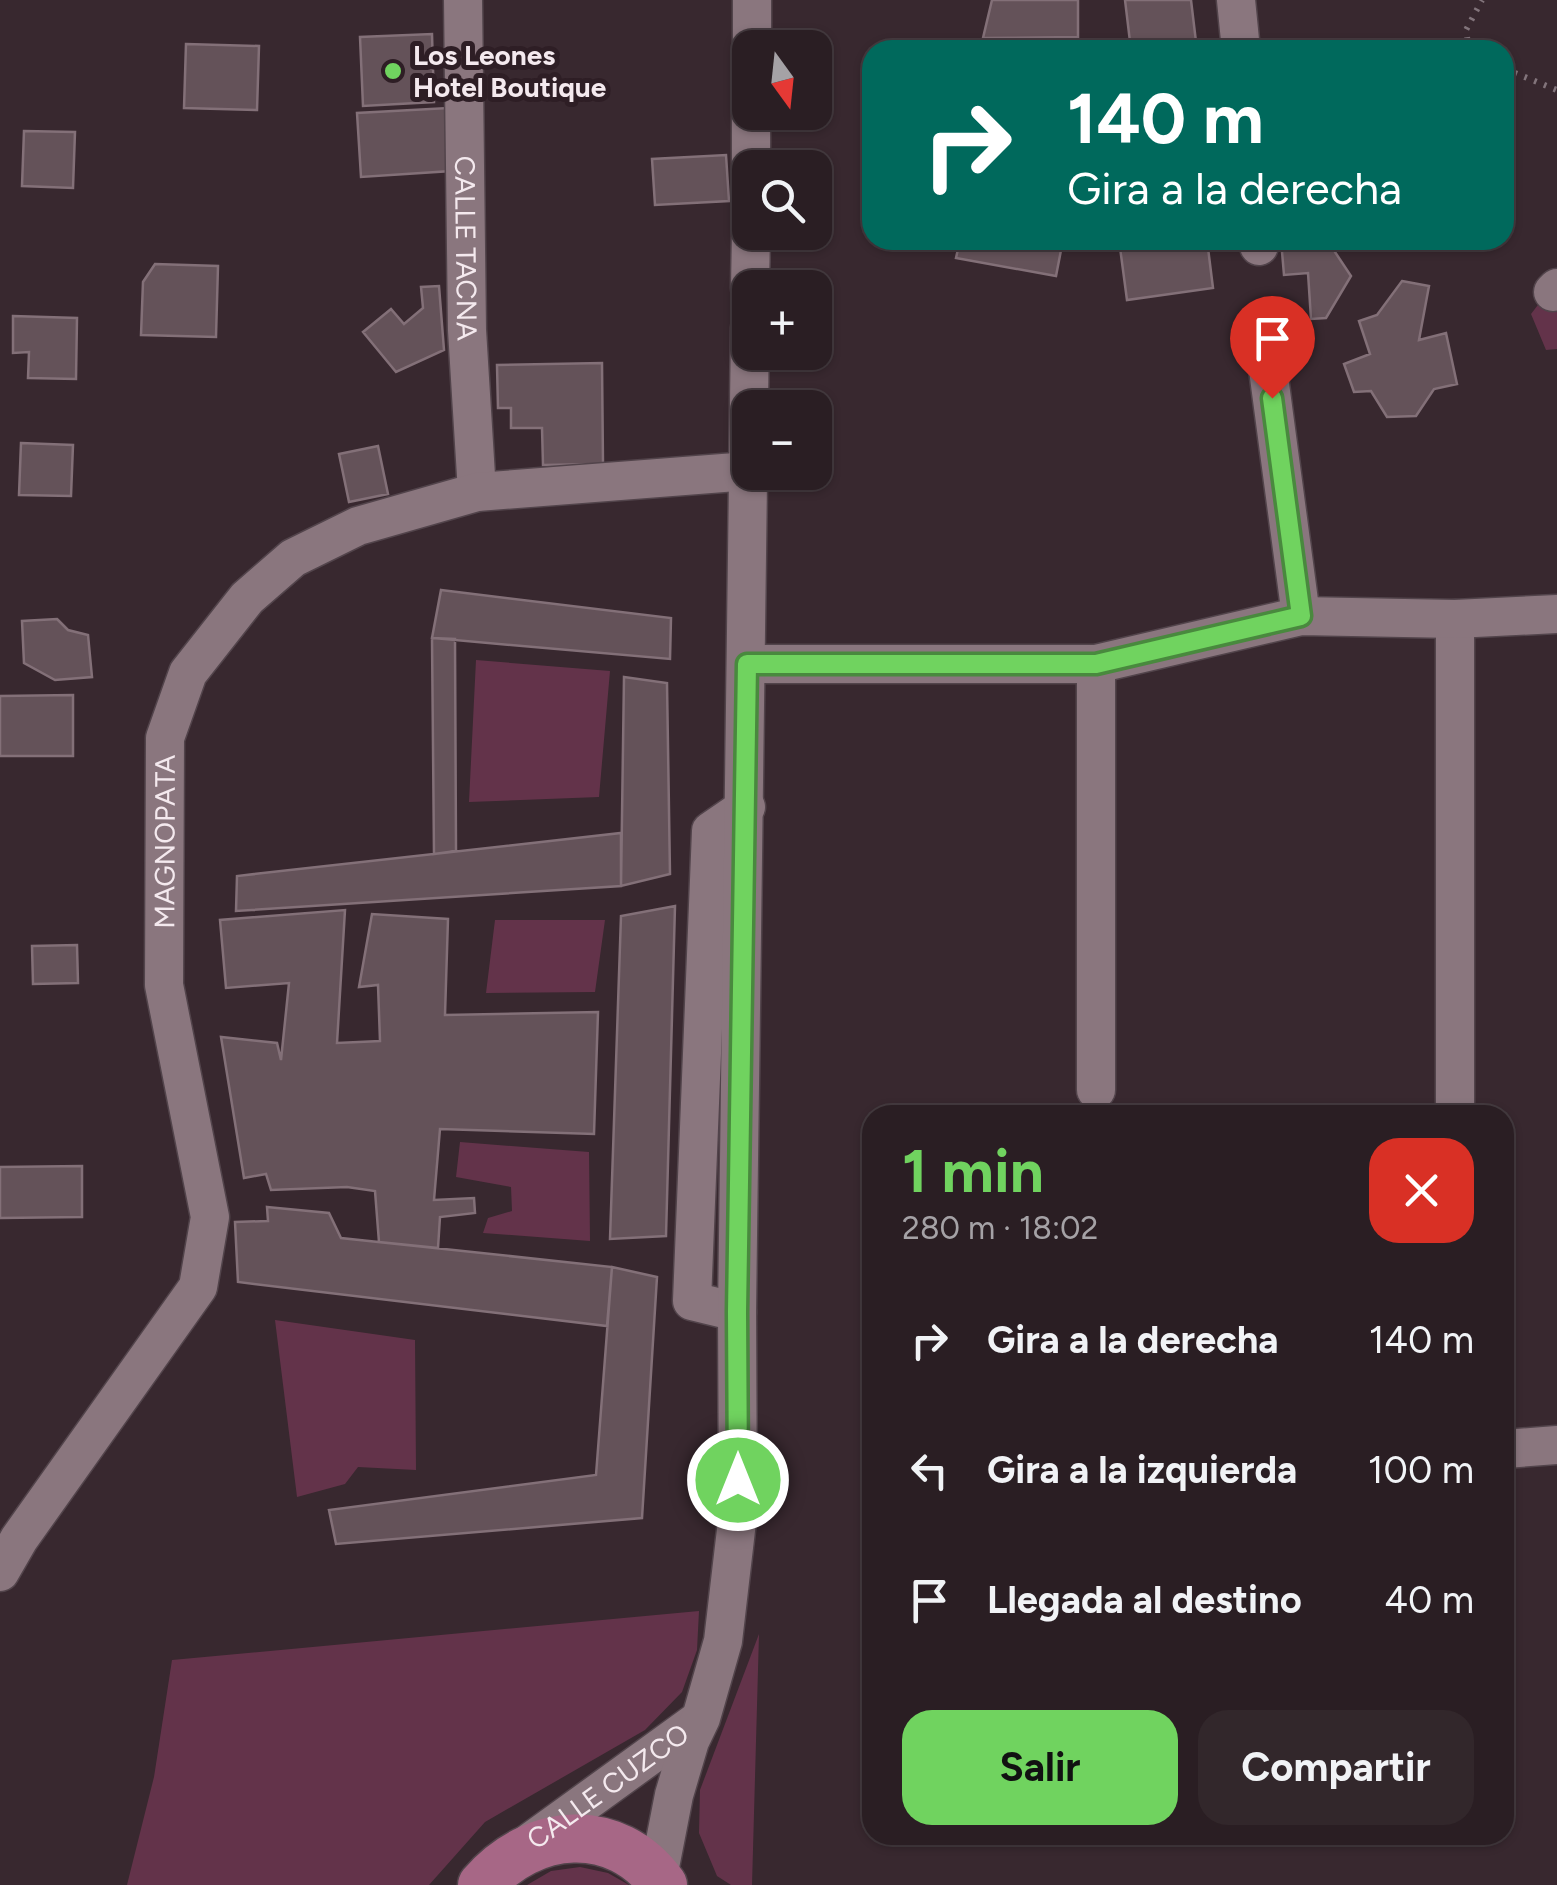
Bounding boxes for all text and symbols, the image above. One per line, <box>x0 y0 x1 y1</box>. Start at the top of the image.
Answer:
north arrow <box>732 30 832 130</box>
map controls <box>732 30 832 490</box>
place label: Los Leones Hotel Boutique <box>413 38 606 104</box>
marker: Los Leones Hotel Boutique <box>382 60 404 82</box>
text: 140 m <box>1067 76 1264 161</box>
icon: right <box>902 80 1032 210</box>
button: search <box>732 150 832 250</box>
street label: CALLE TACNA <box>448 156 485 341</box>
text: Gira a la derecha <box>1067 161 1402 215</box>
button: + <box>732 270 832 370</box>
pin <box>1230 296 1315 399</box>
icon: arrive <box>1245 311 1300 366</box>
button: − <box>732 390 832 490</box>
street label: MAGNOPATA <box>147 755 182 929</box>
text: 1 min <box>902 1135 1044 1207</box>
button: close <box>1369 1138 1474 1243</box>
text: 280 m · 18:02 <box>902 1209 1098 1247</box>
icon: right <box>902 1313 957 1368</box>
text: Gira a la derecha <box>987 1317 1279 1363</box>
text: 140 m <box>1369 1317 1474 1363</box>
position arrow <box>686 1428 790 1532</box>
icon: left <box>902 1443 957 1498</box>
text: Gira a la izquierda <box>987 1447 1297 1493</box>
text: 100 m <box>1368 1447 1474 1493</box>
icon: arrive <box>902 1573 957 1628</box>
text: Llegada al destino <box>987 1577 1302 1623</box>
text: 40 m <box>1384 1577 1474 1623</box>
button: Salir <box>902 1710 1178 1825</box>
button: Compartir <box>1198 1710 1474 1825</box>
street label: CALLE CUZCO <box>520 1716 695 1856</box>

